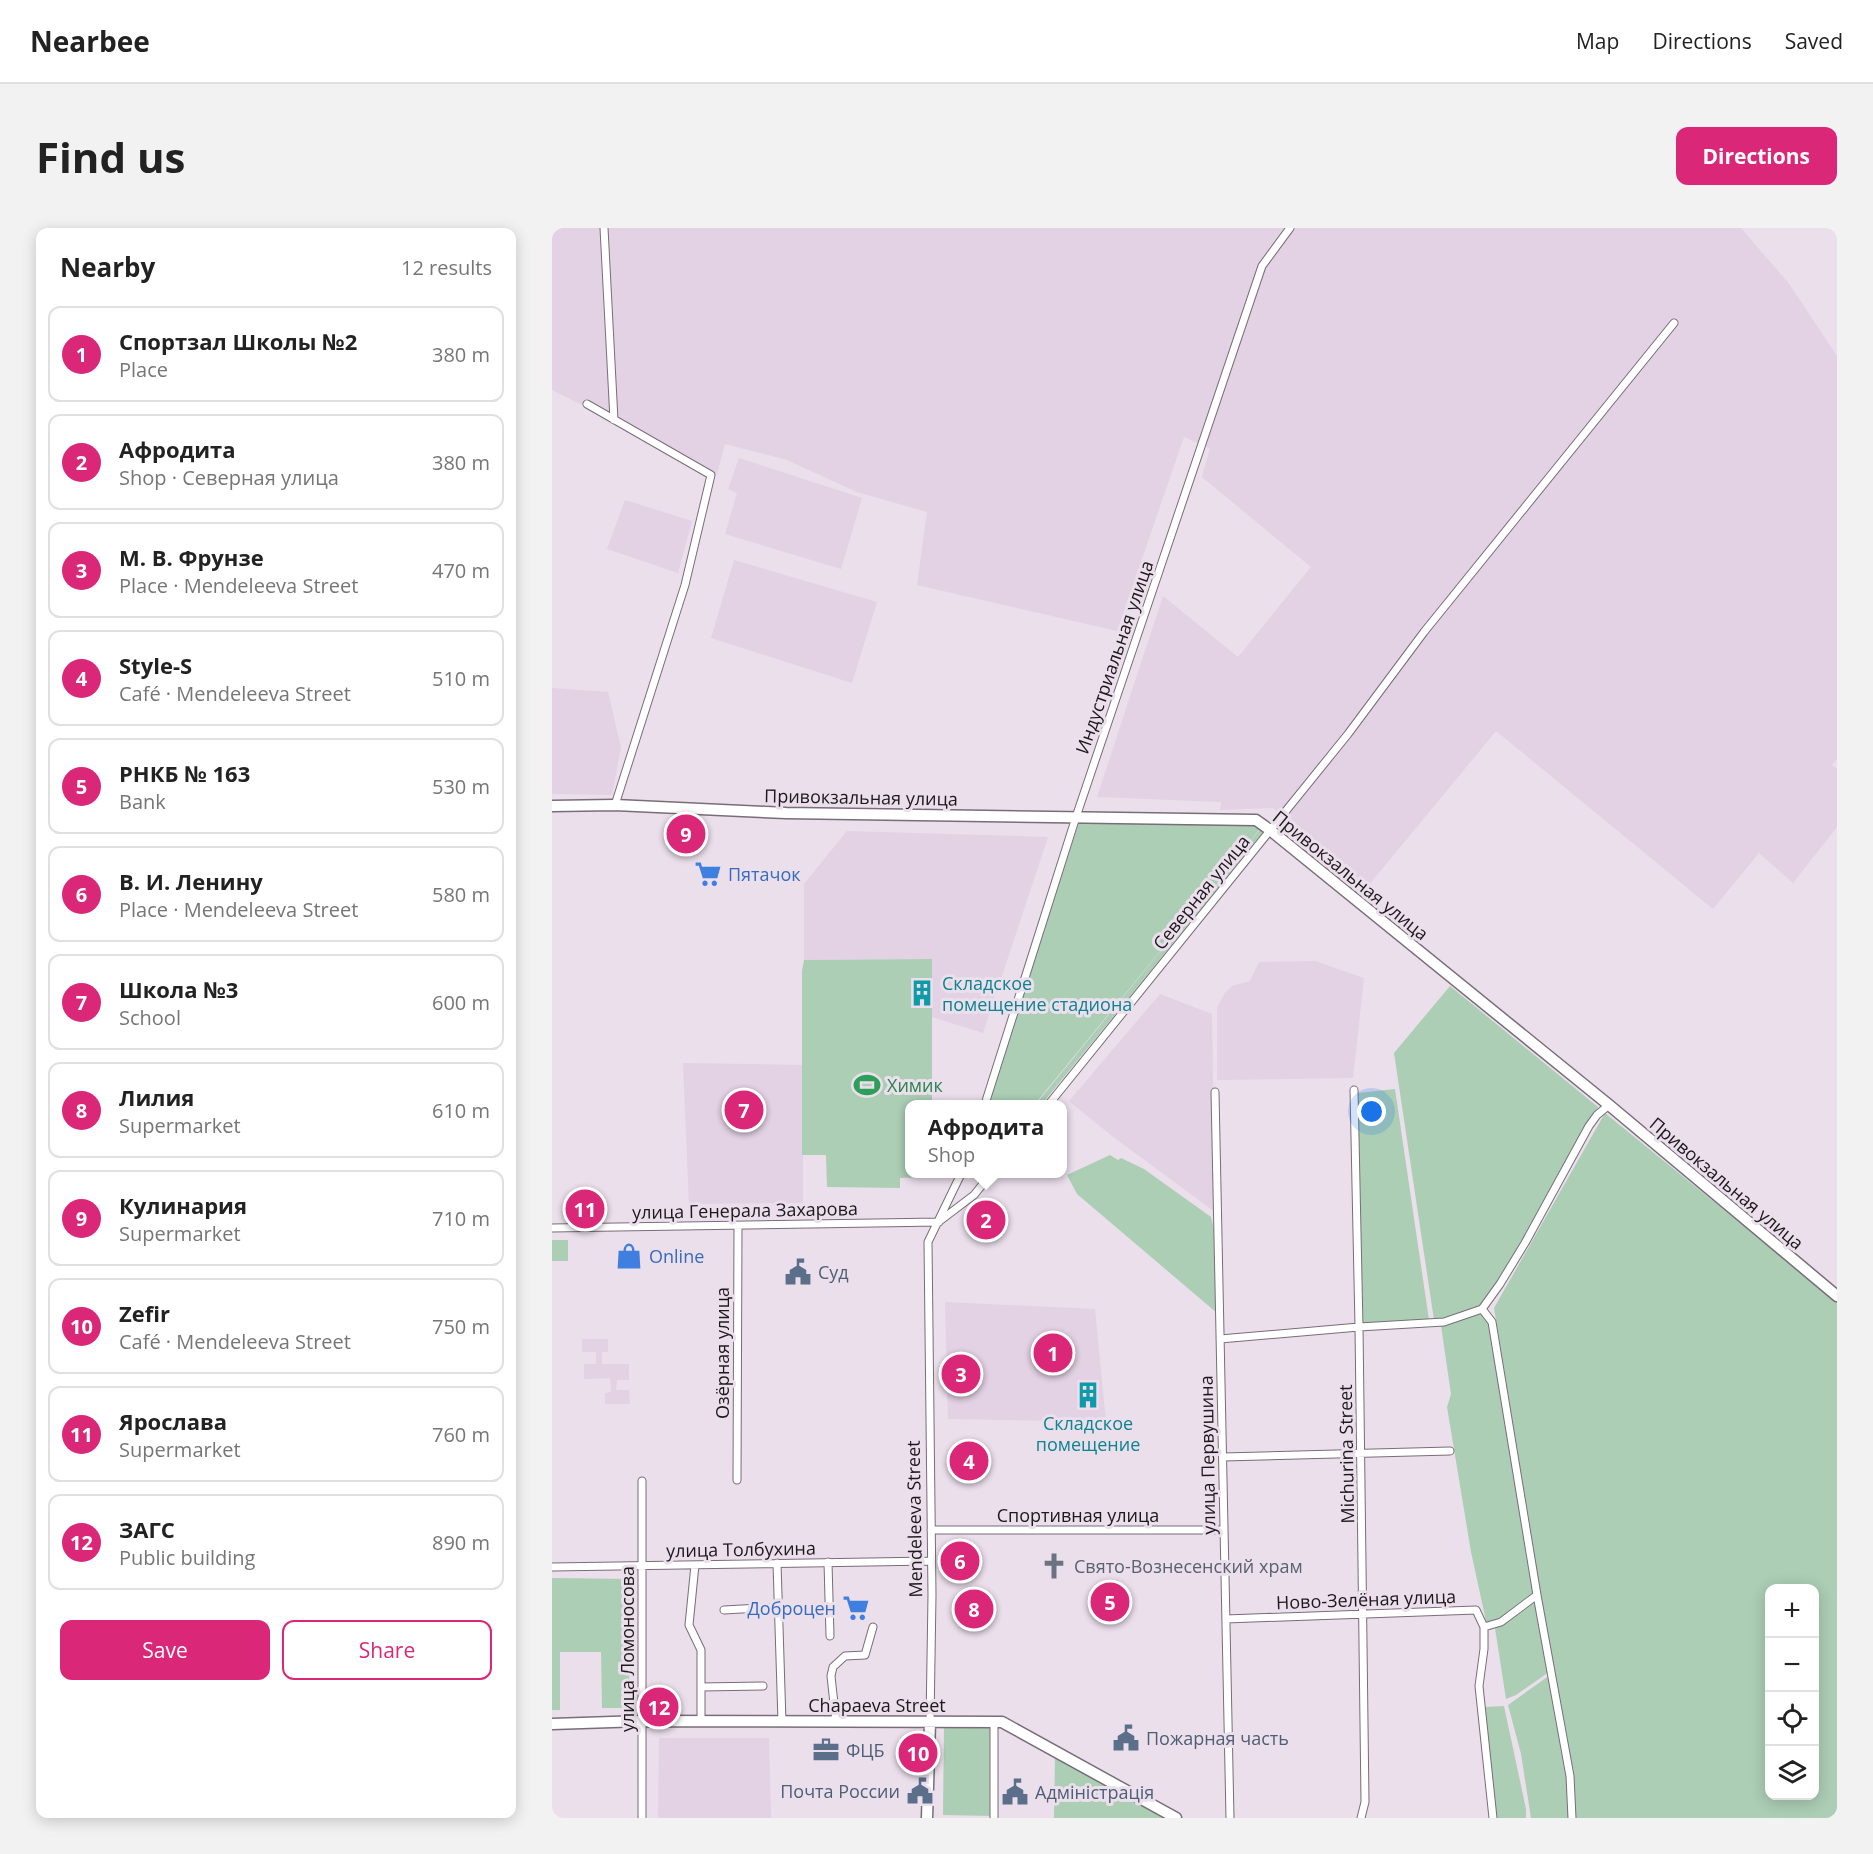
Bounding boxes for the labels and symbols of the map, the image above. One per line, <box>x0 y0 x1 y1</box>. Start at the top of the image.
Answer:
street label: Индустриальная улица <box>1070 557 1158 757</box>
street label: Привокзальная улица <box>764 783 958 811</box>
street label: Привокзальная улица <box>1268 805 1434 945</box>
pin: 9 <box>666 812 706 856</box>
street label: Северная улица <box>1147 830 1255 954</box>
supermarket icon: Пятачок <box>693 859 723 889</box>
place label: Пятачок <box>728 862 801 886</box>
place label: Складское помещение стадиона <box>942 971 1132 1016</box>
building icon: Складское помещение стадиона <box>907 978 937 1008</box>
sports icon: Химик <box>852 1070 882 1100</box>
place label: Химик <box>887 1073 943 1097</box>
pin: 7 <box>724 1088 764 1132</box>
your location <box>1357 1097 1386 1126</box>
street label: Привокзальная улица <box>1645 1112 1809 1254</box>
pin: 11 <box>566 1186 604 1232</box>
street label: улица Генерала Захарова <box>632 1196 858 1224</box>
pin: 2 <box>966 1198 1006 1242</box>
shop icon: Online <box>614 1241 644 1271</box>
place label: Online <box>649 1244 704 1268</box>
public building icon: Суд <box>783 1257 813 1287</box>
place label: Суд <box>818 1260 849 1284</box>
street label: Озёрная улица <box>710 1287 734 1419</box>
pin: 1 <box>1034 1330 1072 1376</box>
pin: 3 <box>942 1352 980 1396</box>
street label: улица Первушина <box>1194 1375 1220 1535</box>
building icon: Складское помещение <box>1073 1380 1103 1410</box>
street label: Michurina Street <box>1333 1384 1359 1524</box>
place label: Складское помещение <box>1036 1411 1140 1456</box>
pin: 4 <box>950 1438 988 1484</box>
street label: Mendeleeva Street <box>901 1440 927 1598</box>
street label: Спортивная улица <box>997 1503 1159 1527</box>
street label: улица Толбухина <box>666 1536 816 1562</box>
pin: 6 <box>940 1538 980 1584</box>
church icon: Свято-Вознесенский храм <box>1039 1551 1069 1581</box>
place label: Свято-Вознесенский храм <box>1074 1554 1303 1578</box>
street label: улица Ломоносова <box>615 1566 639 1732</box>
pin: 5 <box>1090 1580 1130 1624</box>
street label: Ново-Зелёная улица <box>1276 1584 1456 1614</box>
pin: 8 <box>954 1586 994 1632</box>
supermarket icon: Доброцен <box>841 1593 871 1623</box>
place label: Доброцен <box>748 1596 836 1620</box>
pin: 12 <box>640 1684 678 1730</box>
street label: Chapaeva Street <box>808 1693 946 1717</box>
public building icon: Пожарная часть <box>1111 1723 1141 1753</box>
place label: Пожарная часть <box>1146 1726 1289 1750</box>
pin: 10 <box>898 1730 938 1775</box>
office icon: ФЦБ <box>811 1735 841 1765</box>
place label: ФЦБ <box>846 1738 885 1762</box>
public building icon: Почта России <box>905 1776 935 1806</box>
public building icon: Адміністрація <box>1000 1777 1030 1807</box>
place label: Почта России <box>780 1779 900 1803</box>
place label: Адміністрація <box>1035 1780 1154 1804</box>

